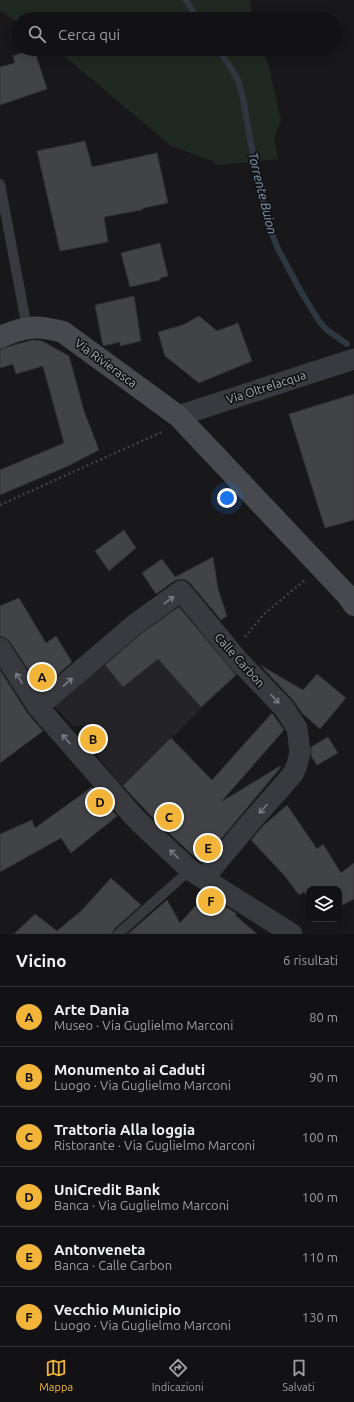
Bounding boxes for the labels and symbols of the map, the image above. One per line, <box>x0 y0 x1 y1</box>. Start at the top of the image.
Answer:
water label: Torrente Buion <box>246 150 280 236</box>
street label: Via Rivierasca <box>73 336 139 390</box>
street label: Via Oltrelacqua <box>224 368 308 406</box>
your location <box>217 488 237 508</box>
one-way arrow <box>163 596 174 604</box>
street label: Calle Carbon <box>212 630 268 690</box>
pin: A <box>29 662 55 692</box>
one-way arrow <box>14 672 22 684</box>
one-way arrow <box>63 677 73 686</box>
one-way arrow <box>271 694 280 704</box>
pin: B <box>80 724 106 754</box>
one-way arrow <box>61 734 70 744</box>
pin: D <box>87 787 113 817</box>
pin: C <box>156 802 182 832</box>
one-way arrow <box>258 803 267 814</box>
pin: E <box>195 833 221 863</box>
one-way arrow <box>168 850 179 859</box>
pin: F <box>198 886 224 916</box>

